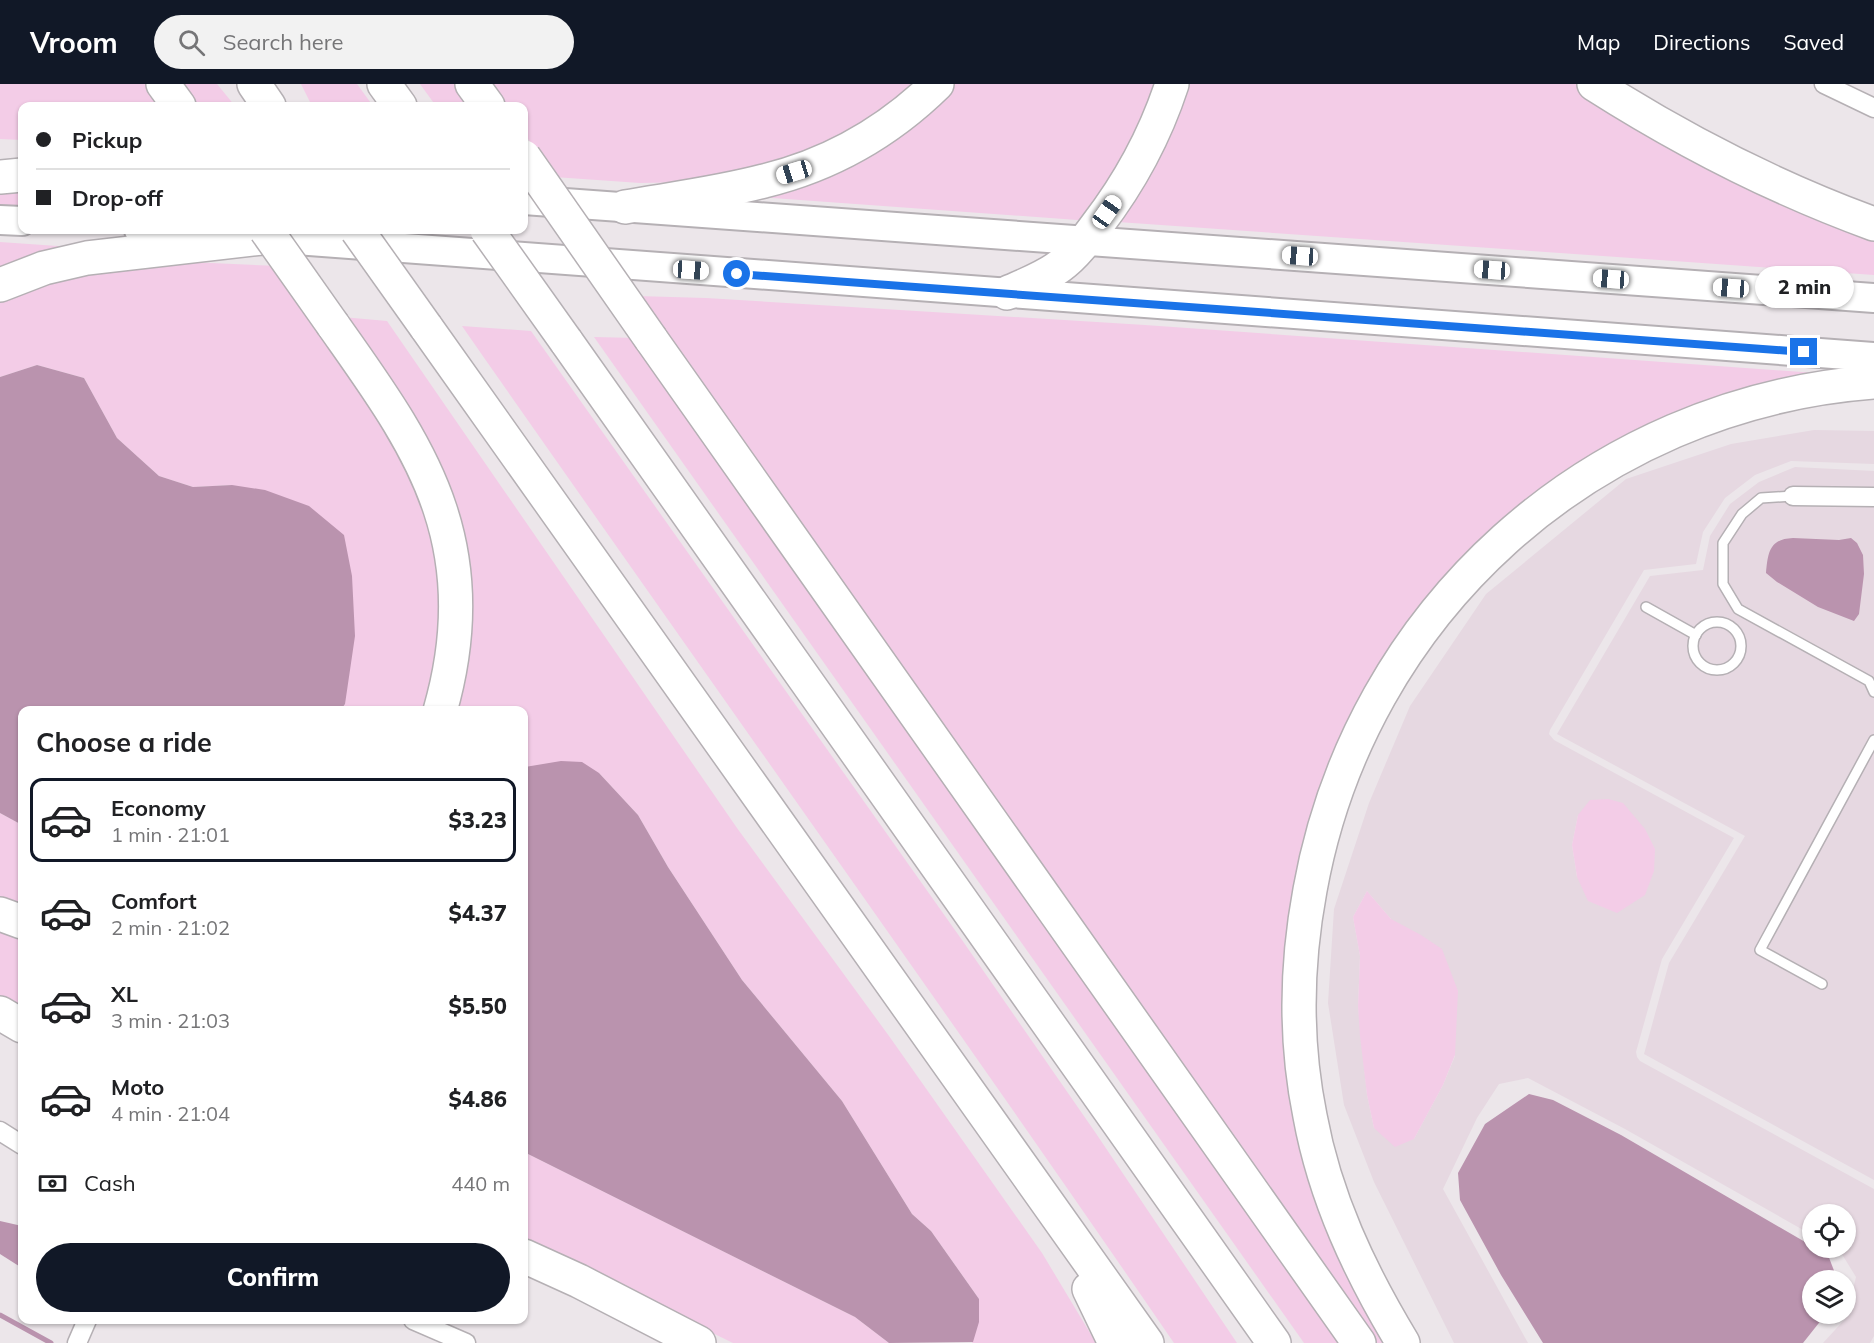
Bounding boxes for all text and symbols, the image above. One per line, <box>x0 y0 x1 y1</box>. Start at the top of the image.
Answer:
search box <box>154 15 574 69</box>
text: Vroom <box>30 25 118 60</box>
icon: search <box>175 26 208 59</box>
text: Search here <box>223 28 344 56</box>
text: Map <box>1577 29 1620 55</box>
text: Directions <box>1653 29 1750 55</box>
text: Saved <box>1783 29 1844 55</box>
text: Pickup <box>72 126 142 154</box>
car <box>774 158 814 186</box>
text: Drop-off <box>72 184 163 212</box>
car <box>1089 192 1125 232</box>
car <box>1281 246 1319 266</box>
car <box>672 260 710 280</box>
route start <box>723 260 750 287</box>
car <box>1473 260 1511 280</box>
callout: 2 min <box>1754 265 1854 307</box>
car <box>1592 269 1630 289</box>
text: 2 min <box>1778 274 1831 299</box>
car <box>1712 278 1750 298</box>
route end <box>1790 338 1817 365</box>
text: Choose a ride <box>36 725 212 759</box>
icon: car <box>39 793 93 847</box>
text: Economy <box>111 794 206 822</box>
text: $3.23 <box>448 806 507 834</box>
text: 1 min · 21:01 <box>111 822 230 847</box>
icon: car <box>39 886 93 940</box>
text: Comfort <box>111 887 197 915</box>
text: $4.37 <box>448 899 507 927</box>
text: 2 min · 21:02 <box>111 915 230 940</box>
icon: car <box>39 979 93 1033</box>
text: XL <box>111 980 138 1008</box>
text: $5.50 <box>448 992 507 1020</box>
text: 3 min · 21:03 <box>111 1008 230 1033</box>
icon: car <box>39 1072 93 1126</box>
text: Moto <box>111 1073 164 1101</box>
text: $4.86 <box>448 1085 507 1113</box>
text: 4 min · 21:04 <box>111 1101 230 1126</box>
icon: cash <box>36 1167 69 1200</box>
text: Cash <box>84 1169 136 1197</box>
text: 440 m <box>451 1171 510 1196</box>
map controls <box>1802 1204 1856 1324</box>
button: locate <box>1802 1204 1856 1258</box>
button: Confirm <box>36 1243 510 1312</box>
button: layers <box>1802 1270 1856 1324</box>

